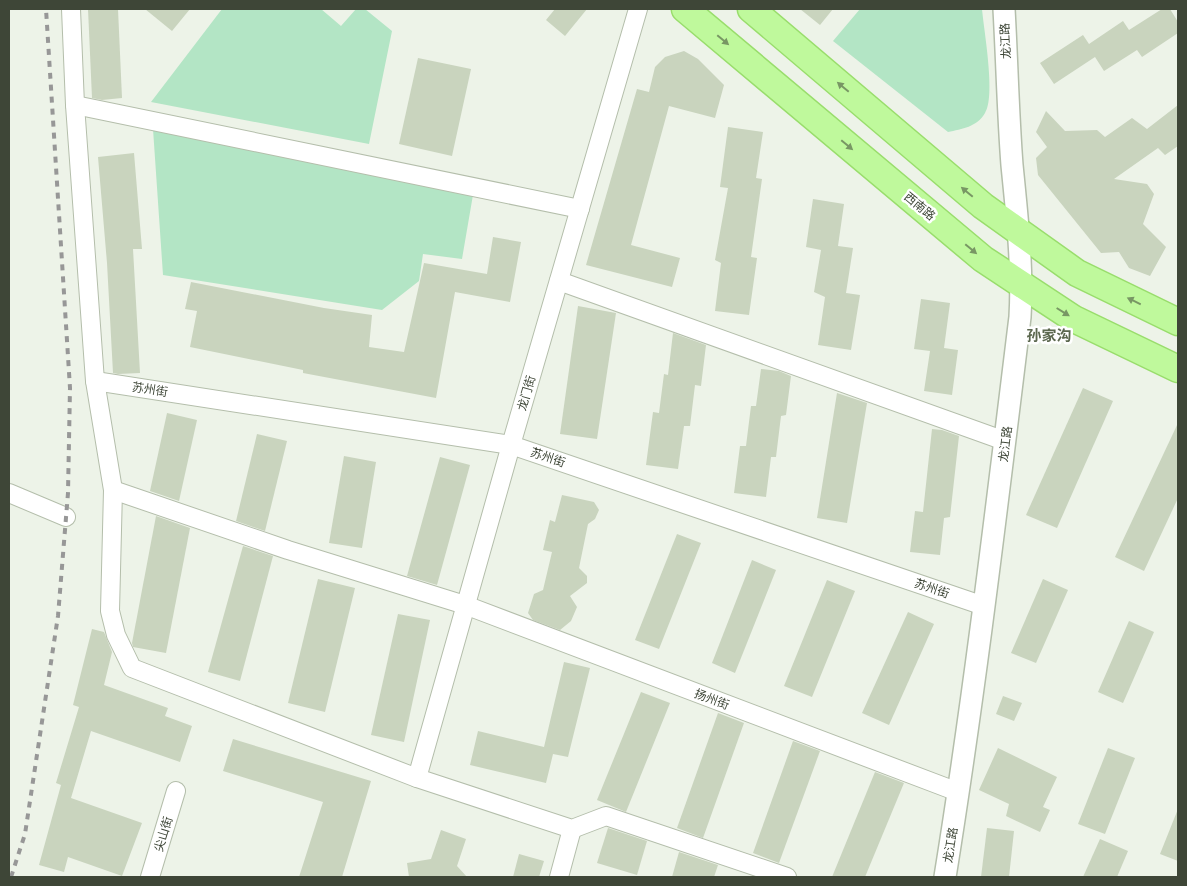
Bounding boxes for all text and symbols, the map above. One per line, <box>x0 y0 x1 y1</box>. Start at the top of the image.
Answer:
street label: 龙江路 <box>997 23 1013 59</box>
one-way arrow <box>716 34 728 46</box>
one-way arrow <box>837 82 850 93</box>
one-way arrow <box>840 139 853 150</box>
one-way arrow <box>961 187 974 198</box>
street label: 西南路 <box>901 189 939 223</box>
one-way arrow <box>965 244 978 255</box>
one-way arrow <box>1127 297 1141 305</box>
one-way arrow <box>1057 307 1070 317</box>
district label: 孙家沟 <box>1026 326 1072 345</box>
street label: 龙门街 <box>514 374 538 412</box>
street label: 苏州街 <box>131 379 169 399</box>
street label: 龙江路 <box>995 425 1015 463</box>
street label: 苏州街 <box>529 444 567 470</box>
street label: 苏州街 <box>913 575 951 601</box>
street label: 扬州街 <box>693 686 731 712</box>
street label: 尖山街 <box>151 815 175 853</box>
street label: 龙江路 <box>940 826 960 864</box>

